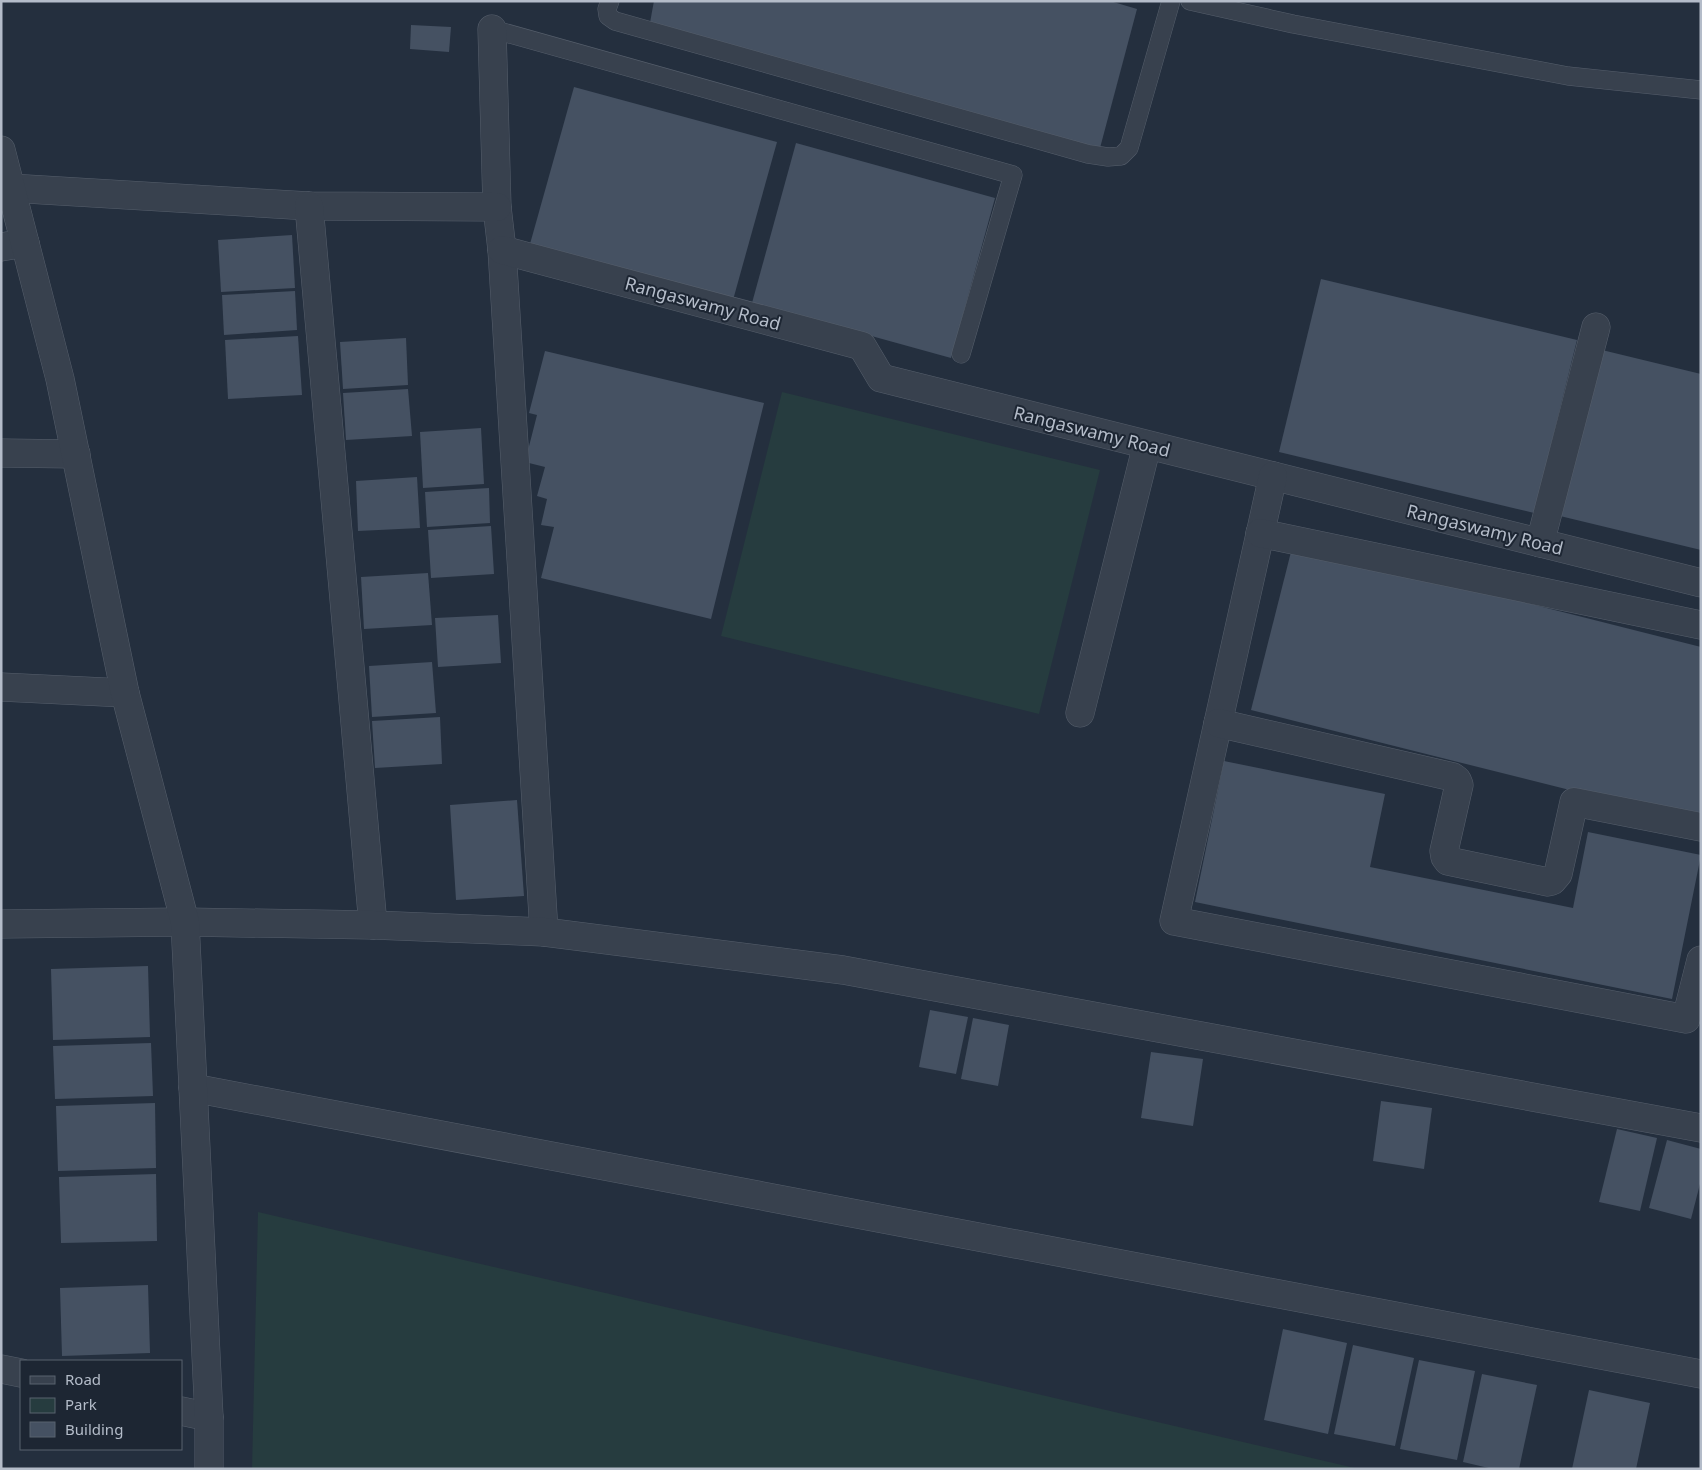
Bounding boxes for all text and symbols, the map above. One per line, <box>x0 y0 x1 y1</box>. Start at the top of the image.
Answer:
street label: Rangaswamy Road <box>622 271 784 335</box>
street label: Rangaswamy Road <box>1011 400 1173 462</box>
street label: Rangaswamy Road <box>1404 498 1566 560</box>
legend <box>20 1360 182 1450</box>
text: Road <box>65 1369 101 1389</box>
text: Park <box>65 1394 97 1414</box>
text: Building <box>65 1419 123 1439</box>

